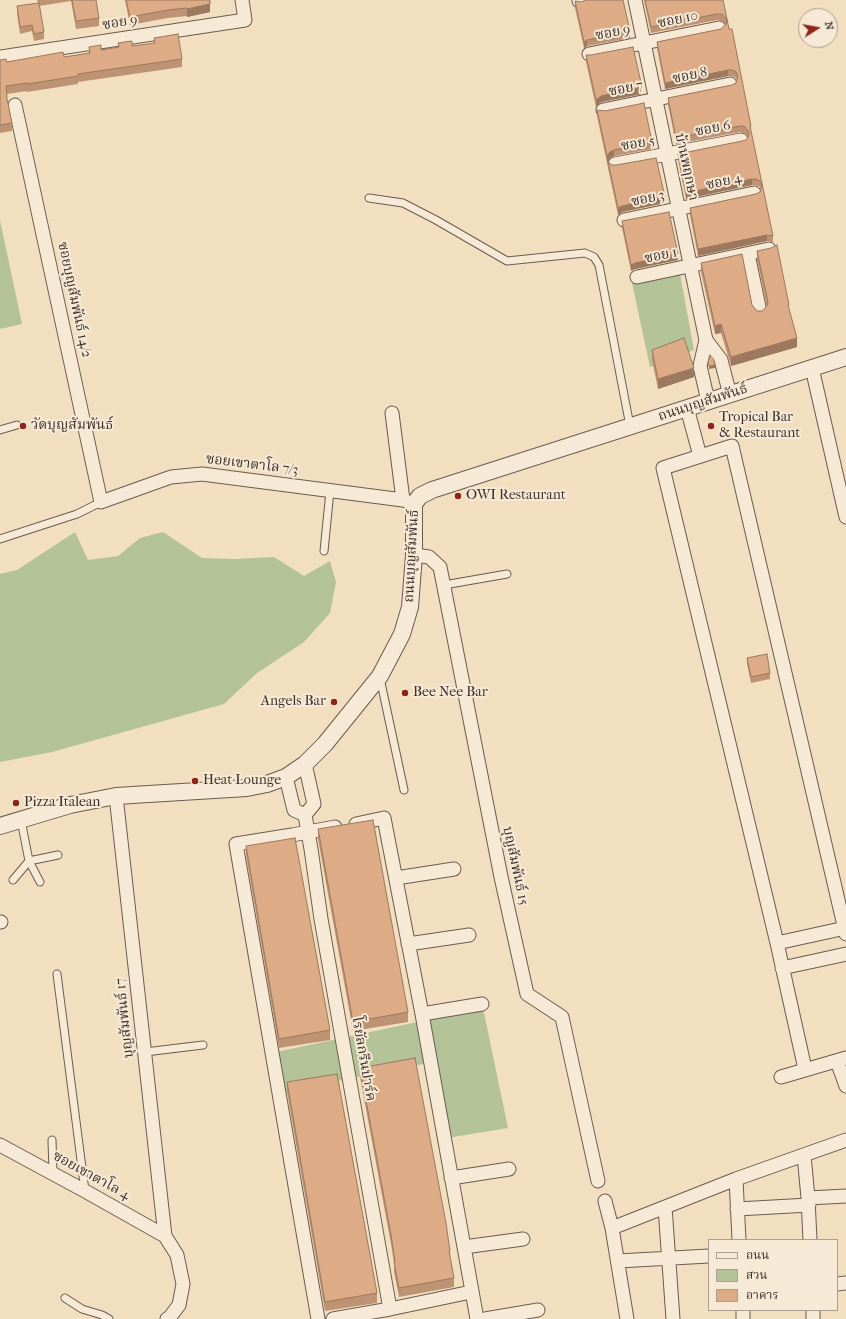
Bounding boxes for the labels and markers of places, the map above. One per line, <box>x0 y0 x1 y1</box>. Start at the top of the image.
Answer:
place label: Tropical Bar & Restaurant <box>719 410 800 442</box>
place label: วัดบุญสัมพันธ์ <box>31 418 113 434</box>
marker: วัดบุญสัมพันธ์ <box>18 421 28 431</box>
marker: Tropical Bar & Restaurant <box>706 421 716 431</box>
place label: OWI Restaurant <box>466 488 566 504</box>
marker: OWI Restaurant <box>453 491 463 501</box>
place label: Bee Nee Bar <box>413 685 488 701</box>
marker: Bee Nee Bar <box>400 688 410 698</box>
place label: Angels Bar <box>261 694 326 710</box>
marker: Angels Bar <box>329 697 339 707</box>
place label: Heat Lounge <box>203 773 281 789</box>
marker: Heat Lounge <box>190 776 200 786</box>
place label: Pizza Italean <box>24 795 100 811</box>
marker: Pizza Italean <box>11 798 21 808</box>

